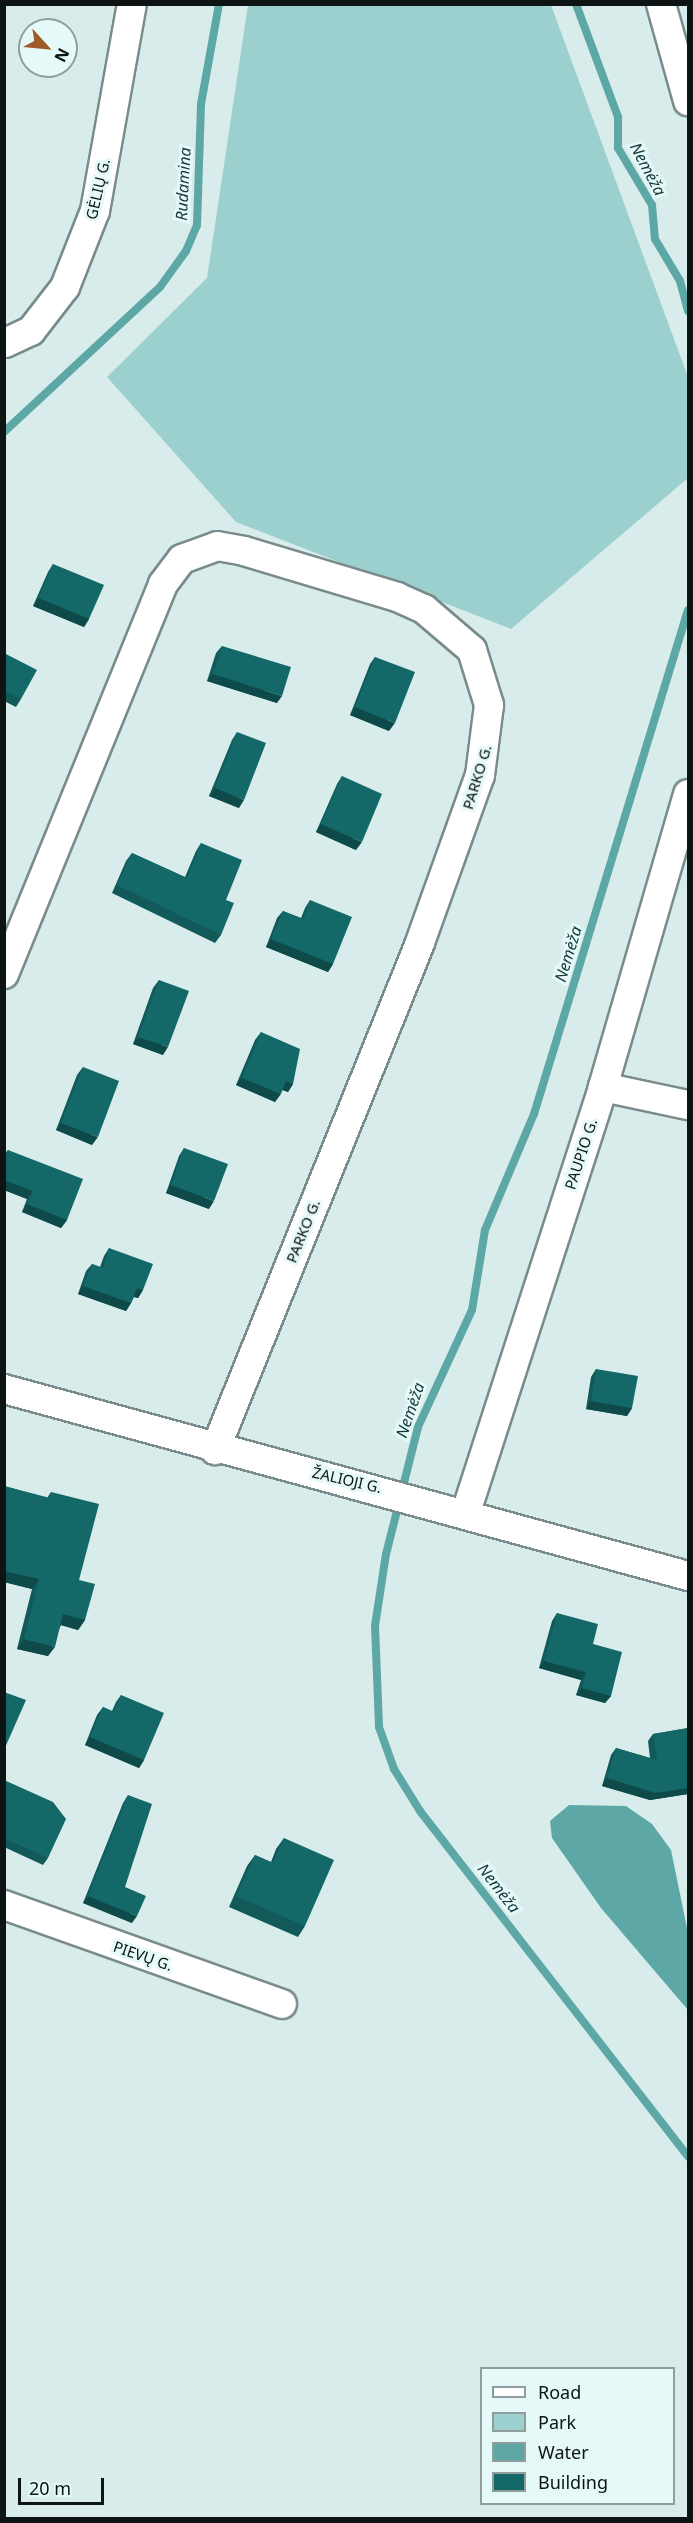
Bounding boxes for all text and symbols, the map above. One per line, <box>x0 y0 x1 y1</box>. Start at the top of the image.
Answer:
north arrow <box>18 18 78 78</box>
text: N <box>50 44 75 66</box>
water label: Nemėža <box>626 139 670 199</box>
water label: Rudamina <box>171 147 195 221</box>
street label: GĖLIŲ G. <box>82 157 114 221</box>
street label: PARKO G. <box>459 742 495 812</box>
water label: Nemėža <box>550 924 586 984</box>
street label: PAUPIO G. <box>561 1116 601 1192</box>
street label: PARKO G. <box>282 1197 324 1265</box>
water label: Nemėža <box>392 1380 428 1440</box>
street label: ŽALIOJI G. <box>310 1463 384 1497</box>
water label: Nemėža <box>474 1860 524 1916</box>
street label: PIEVŲ G. <box>111 1938 175 1974</box>
legend <box>480 2367 675 2505</box>
text: Road <box>538 2380 581 2404</box>
text: Park <box>538 2410 576 2434</box>
text: Water <box>538 2440 589 2464</box>
scale bar <box>21 2466 106 2504</box>
text: Building <box>538 2470 608 2494</box>
text: 20 m <box>29 2476 71 2500</box>

